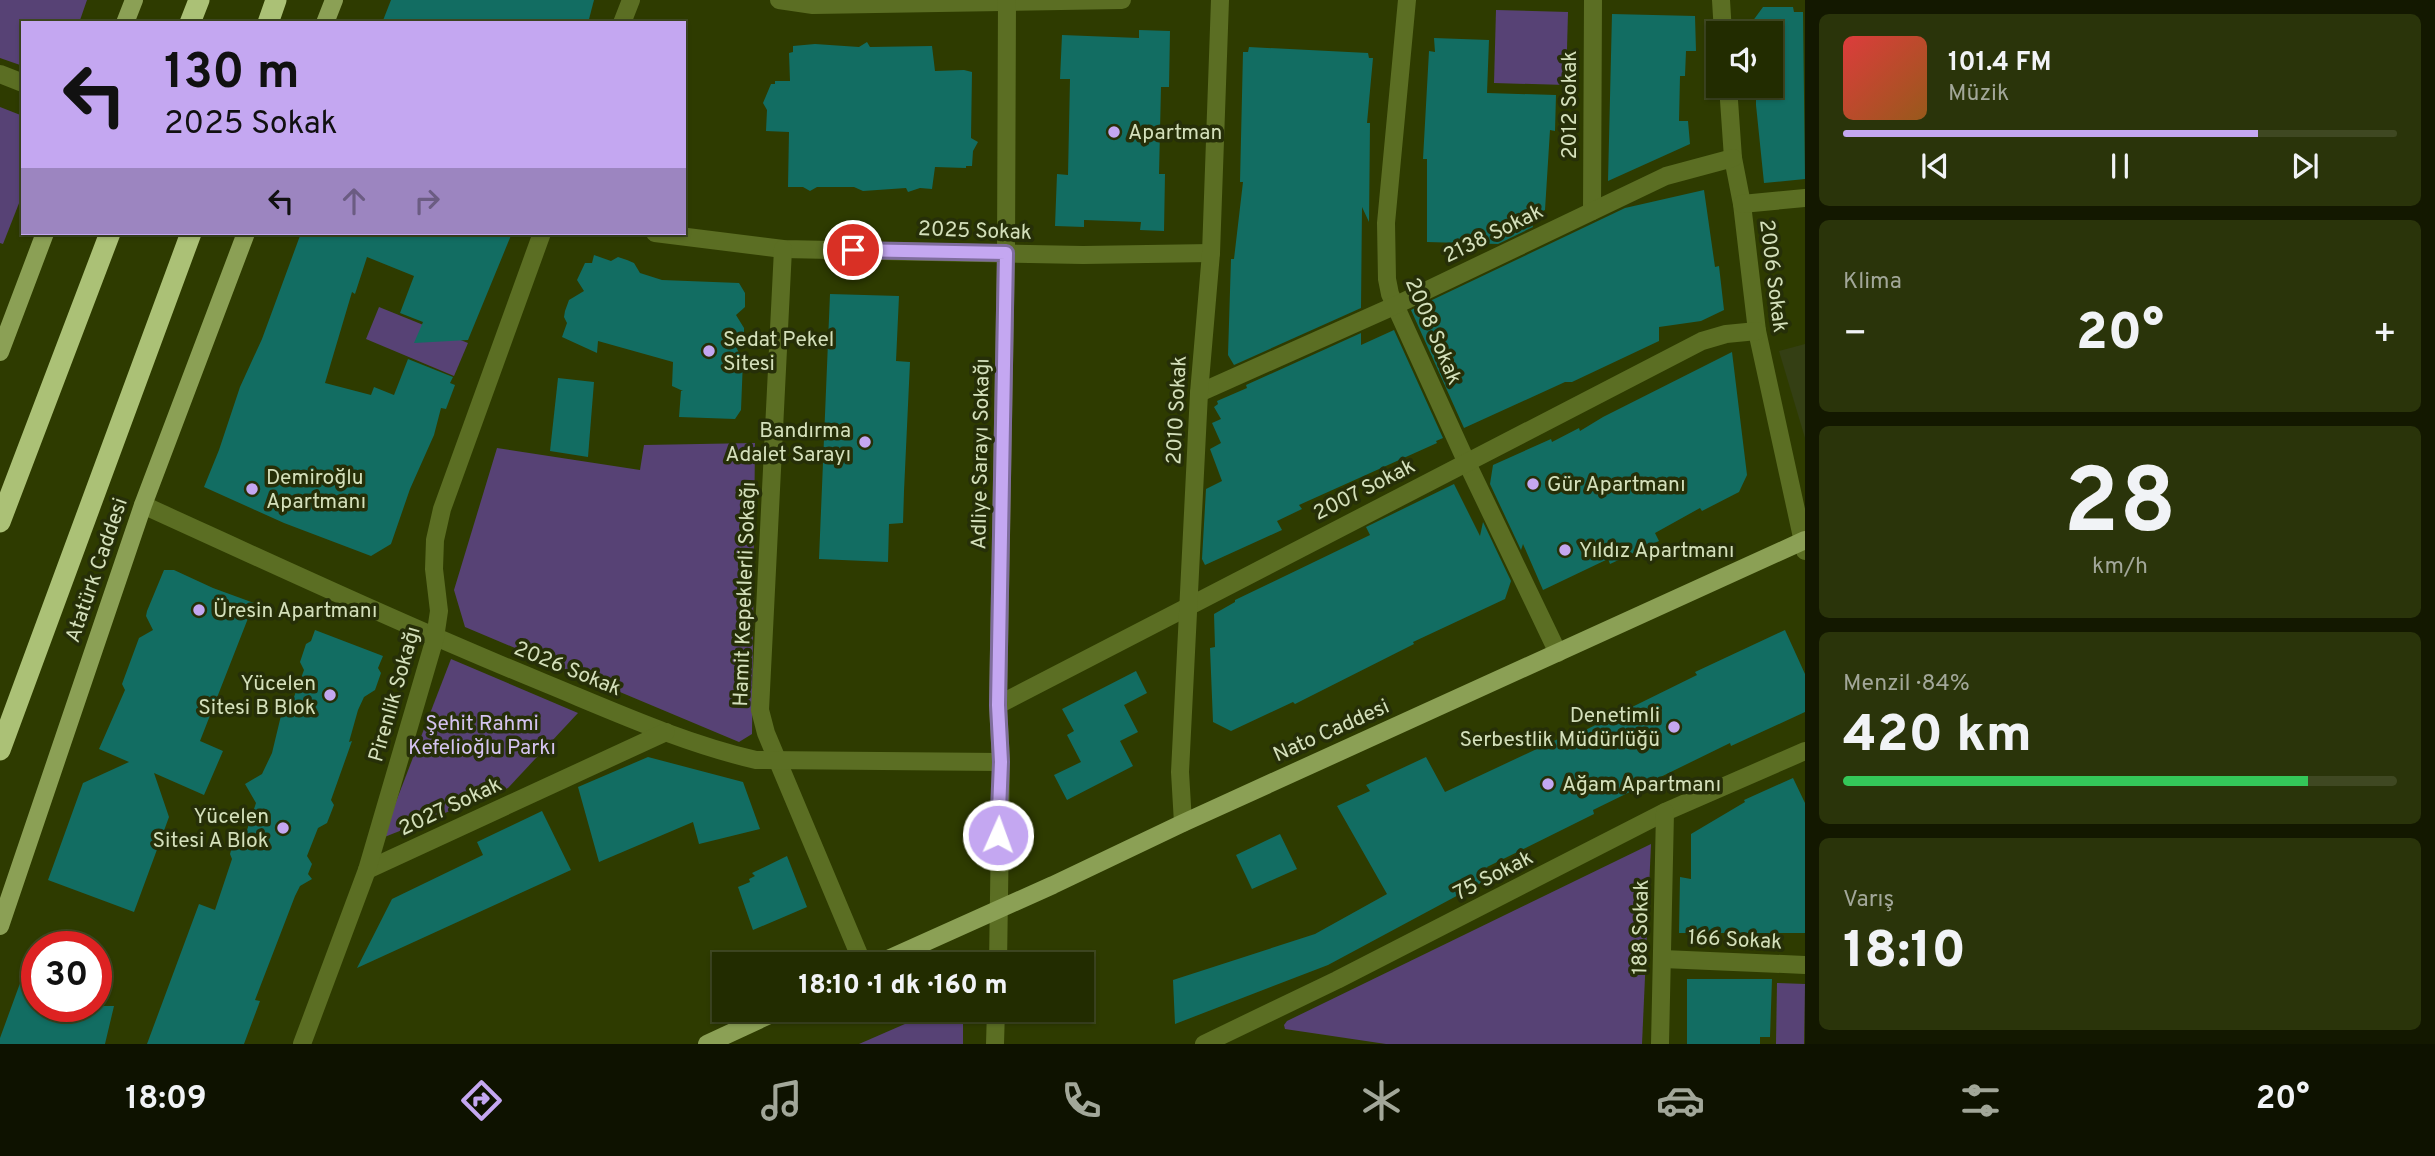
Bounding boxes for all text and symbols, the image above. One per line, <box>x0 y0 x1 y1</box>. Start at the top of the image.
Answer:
map controls <box>1706 21 1783 98</box>
button: sound <box>1706 21 1783 98</box>
text: 130 m <box>164 44 300 106</box>
text: 101.4 FM <box>1948 47 2052 80</box>
icon: left <box>49 49 140 140</box>
street label: 2012 Sokak <box>1557 51 1584 159</box>
text: Müzik <box>1948 80 2009 109</box>
text: 2025 Sokak <box>164 105 338 145</box>
place label: Apartman <box>1128 120 1222 147</box>
marker: Apartman <box>1106 124 1122 140</box>
icon: previous <box>1916 147 1954 185</box>
icon: pause <box>2101 147 2139 185</box>
icon: next <box>2286 147 2324 185</box>
icon: left <box>262 182 300 220</box>
icon: ahead <box>335 182 373 220</box>
icon: right <box>408 182 446 220</box>
street label: 2138 Sokak <box>1439 199 1548 270</box>
street label: 2025 Sokak <box>918 216 1032 247</box>
street label: 2006 Sokak <box>1752 218 1793 334</box>
pin <box>823 220 883 280</box>
icon: arrive <box>834 231 872 269</box>
text: Klima <box>1843 268 1902 297</box>
street label: 2008 Sokak <box>1398 274 1467 389</box>
text: 20° <box>2076 302 2164 368</box>
text: − <box>1843 311 1868 360</box>
text: + <box>2372 311 2397 360</box>
place label: Sedat Pekel Sitesi <box>723 327 834 378</box>
marker: Sedat Pekel Sitesi <box>701 343 717 359</box>
street label: 2010 Sokak <box>1161 355 1194 465</box>
street label: Adliye Sarayı Sokağı <box>966 358 997 550</box>
place label: Bandırma Adalet Sarayı <box>725 418 851 469</box>
marker: Bandırma Adalet Sarayı <box>857 434 873 450</box>
text: 28 <box>2064 450 2176 565</box>
street label: 2007 Sokak <box>1309 453 1420 528</box>
place label: Demiroğlu Apartmanı <box>266 465 366 516</box>
place label: Gür Apartmanı <box>1547 472 1686 499</box>
marker: Gür Apartmanı <box>1525 476 1541 492</box>
marker: Demiroğlu Apartmanı <box>244 481 260 497</box>
street label: Hamit Kepeklerli Sokağı <box>728 481 763 707</box>
street label: Atatürk Caddesi <box>60 495 135 646</box>
place label: Yıldız Apartmanı <box>1579 538 1734 565</box>
marker: Yıldız Apartmanı <box>1557 542 1573 558</box>
text: km/h <box>2092 553 2148 582</box>
place label: Üresin Apartmanı <box>213 598 377 625</box>
marker: Üresin Apartmanı <box>191 602 207 618</box>
street label: Pirenlik Sokağı <box>363 624 428 765</box>
street label: 2026 Sokak <box>510 636 625 703</box>
text: Menzil · 84% <box>1843 670 1970 699</box>
place label: Yücelen Sitesi B Blok <box>198 671 316 722</box>
marker: Yücelen Sitesi B Blok <box>322 687 338 703</box>
street label: Nato Caddesi <box>1269 694 1394 769</box>
place label: Denetimli Serbestlik Müdürlüğü <box>1460 703 1660 754</box>
text: 420 km <box>1843 704 2032 770</box>
park label: Şehit Rahmi Kefelioğlu Parkı <box>408 711 556 762</box>
marker: Denetimli Serbestlik Müdürlüğü <box>1666 719 1682 735</box>
street label: 2027 Sokak <box>395 772 507 843</box>
place label: Ağam Apartmanı <box>1562 772 1721 799</box>
marker: Ağam Apartmanı <box>1540 776 1556 792</box>
position arrow <box>961 798 1035 872</box>
place label: Yücelen Sitesi A Blok <box>152 804 269 855</box>
marker: Yücelen Sitesi A Blok <box>275 820 291 836</box>
street label: 75 Sokak <box>1449 845 1538 908</box>
street label: 188 Sokak <box>1627 879 1656 975</box>
text: Varış <box>1843 886 1894 915</box>
text: 18:10 <box>1843 920 1966 986</box>
street label: 166 Sokak <box>1687 925 1783 956</box>
speed limit sign: 30 <box>21 931 112 1022</box>
text: 18:10 · 1 dk · 160 m <box>799 970 1007 1003</box>
icon: directions <box>457 1076 506 1125</box>
icon: music <box>757 1076 806 1125</box>
icon: phone <box>1057 1076 1106 1125</box>
icon: climate <box>1357 1076 1406 1125</box>
icon: car <box>1656 1076 1705 1125</box>
icon: filters <box>1956 1076 2005 1125</box>
text: 18:09 <box>125 1080 207 1120</box>
text: 20° <box>2256 1080 2310 1120</box>

